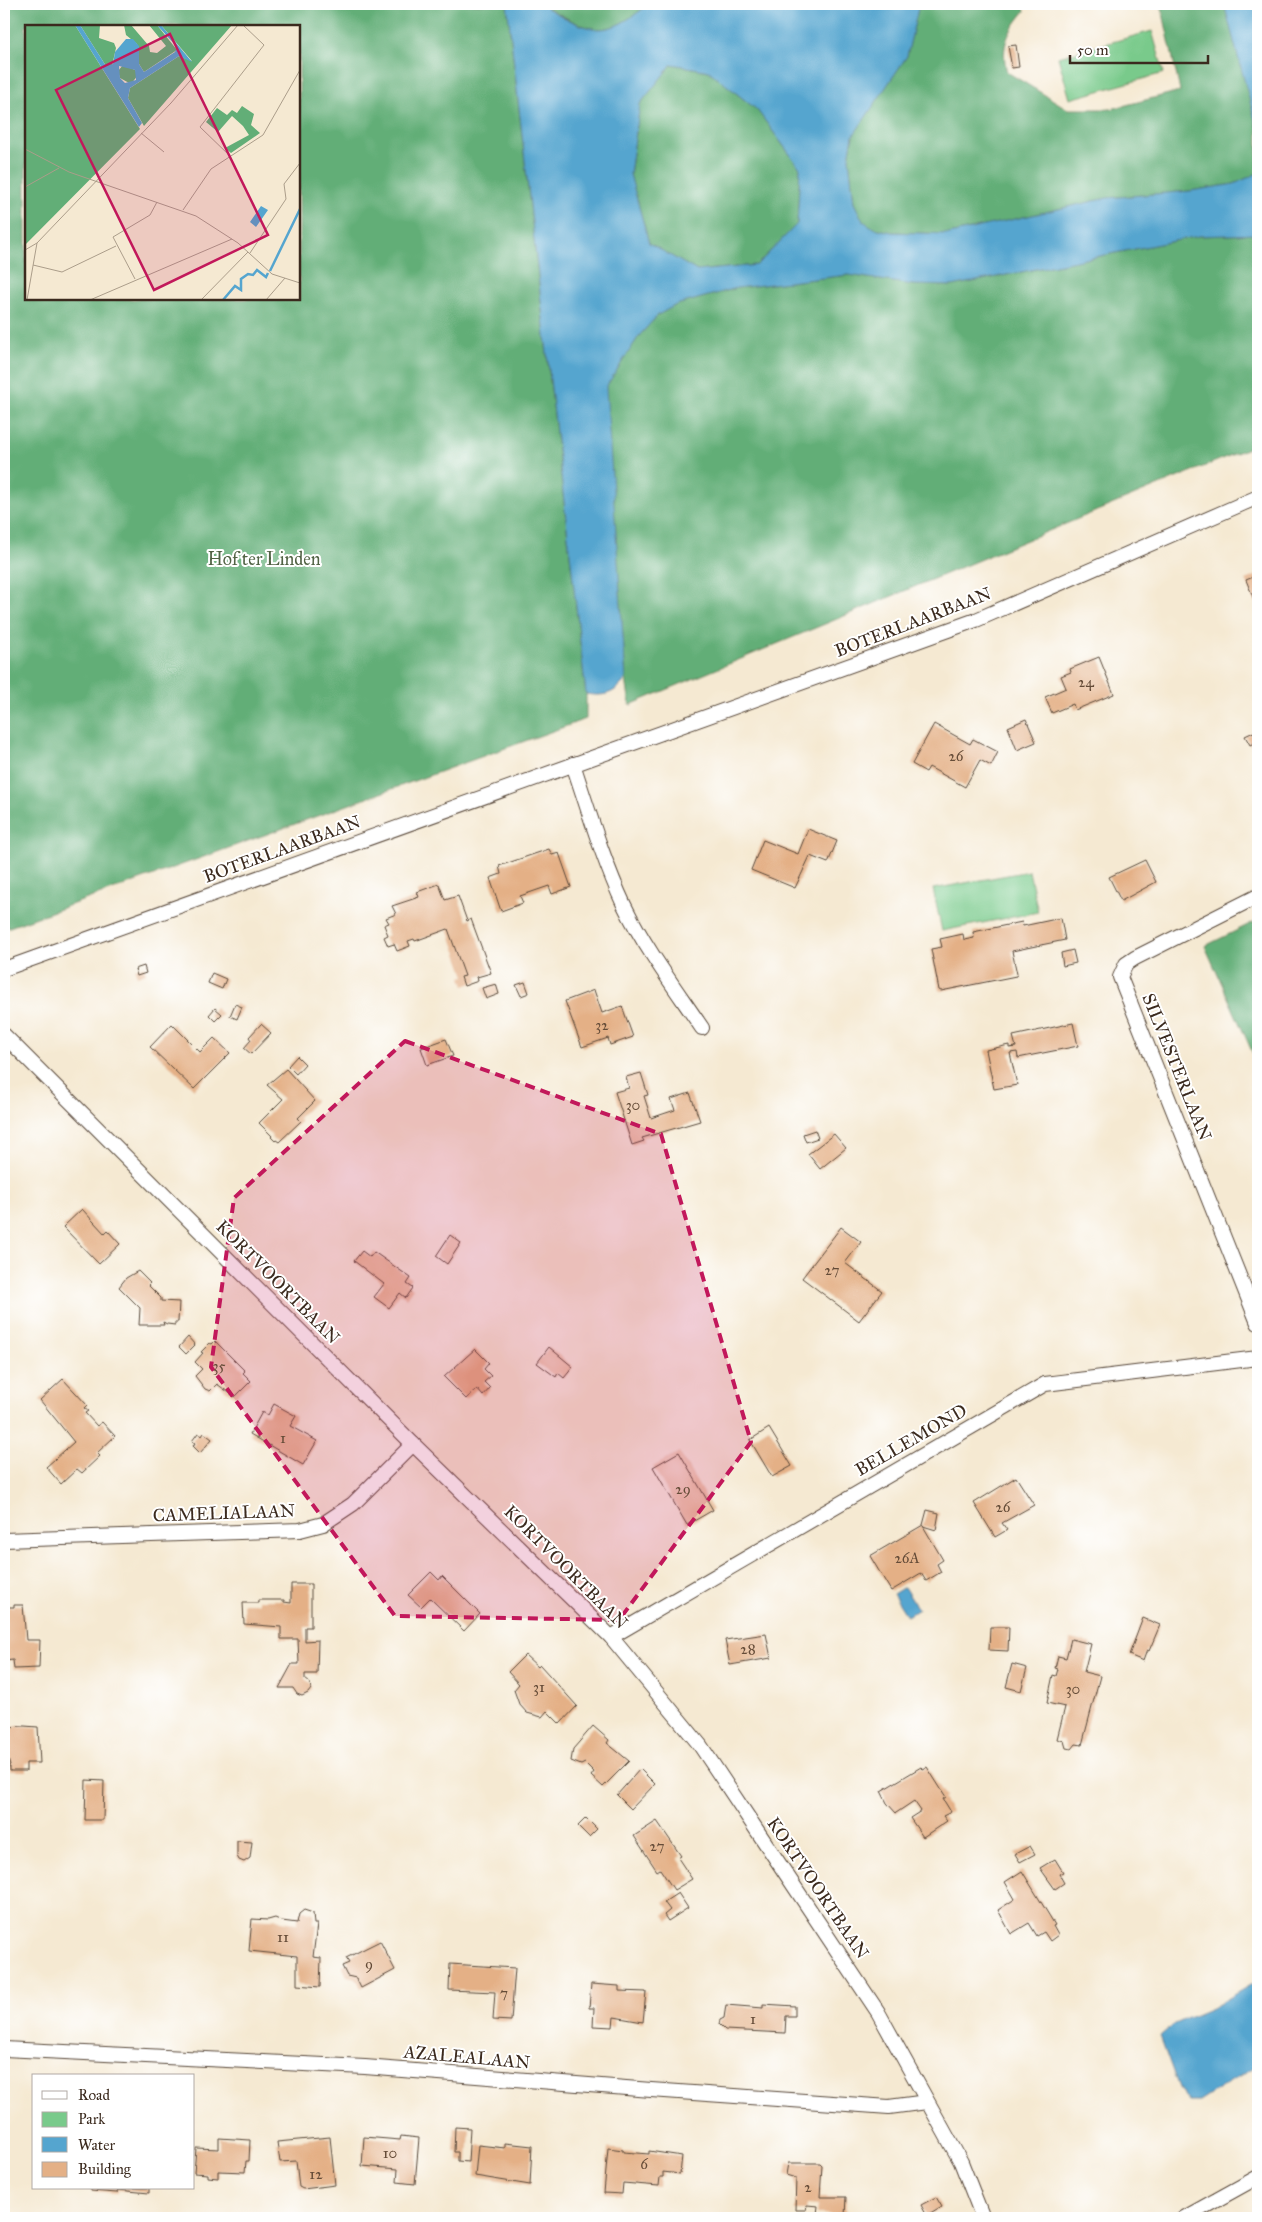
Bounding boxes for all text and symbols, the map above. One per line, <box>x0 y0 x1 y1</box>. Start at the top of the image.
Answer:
inset map <box>25 25 300 300</box>
scale bar <box>1070 32 1207 64</box>
text: 50 m <box>1077 41 1109 59</box>
park label: Hof ter Linden <box>207 548 321 570</box>
street label: BOTERLAARBAAN <box>832 582 994 662</box>
house number: 24 <box>1078 673 1095 691</box>
house number: 26 <box>948 747 965 765</box>
street label: BOTERLAARBAAN <box>200 810 364 888</box>
street label: SILVESTERLAAN <box>1137 990 1217 1144</box>
house number: 32 <box>595 1016 609 1034</box>
house number: 30 <box>626 1096 640 1114</box>
street label: KORTVOORTBAAN <box>211 1215 345 1349</box>
house number: 27 <box>825 1261 840 1279</box>
house number: 35 <box>213 1357 226 1375</box>
street label: BELLEMOND <box>851 1399 971 1481</box>
house number: 1 <box>280 1429 286 1447</box>
house number: 29 <box>675 1480 691 1498</box>
house number: 26 <box>995 1498 1012 1516</box>
street label: CAMELIALAAN <box>153 1500 295 1526</box>
street label: KORTVOORTBAAN <box>499 1500 633 1634</box>
house number: 26A <box>894 1549 920 1567</box>
house number: 28 <box>740 1640 756 1658</box>
house number: 31 <box>533 1678 545 1696</box>
house number: 30 <box>1066 1680 1080 1698</box>
street label: KORTVOORTBAAN <box>762 1813 874 1963</box>
house number: 27 <box>650 1837 665 1855</box>
house number: 11 <box>277 1928 289 1946</box>
house number: 9 <box>365 1955 373 1973</box>
house number: 7 <box>500 1984 508 2002</box>
house number: 1 <box>750 2010 756 2028</box>
street label: AZALEALAAN <box>402 2040 531 2073</box>
legend <box>32 2074 195 2190</box>
text: Road <box>78 2086 110 2104</box>
text: Park <box>78 2110 105 2128</box>
text: Water <box>78 2136 115 2154</box>
house number: 10 <box>383 2144 397 2162</box>
house number: 6 <box>640 2155 649 2173</box>
text: Building <box>78 2160 132 2178</box>
house number: 12 <box>309 2165 323 2183</box>
house number: 2 <box>804 2178 812 2196</box>

